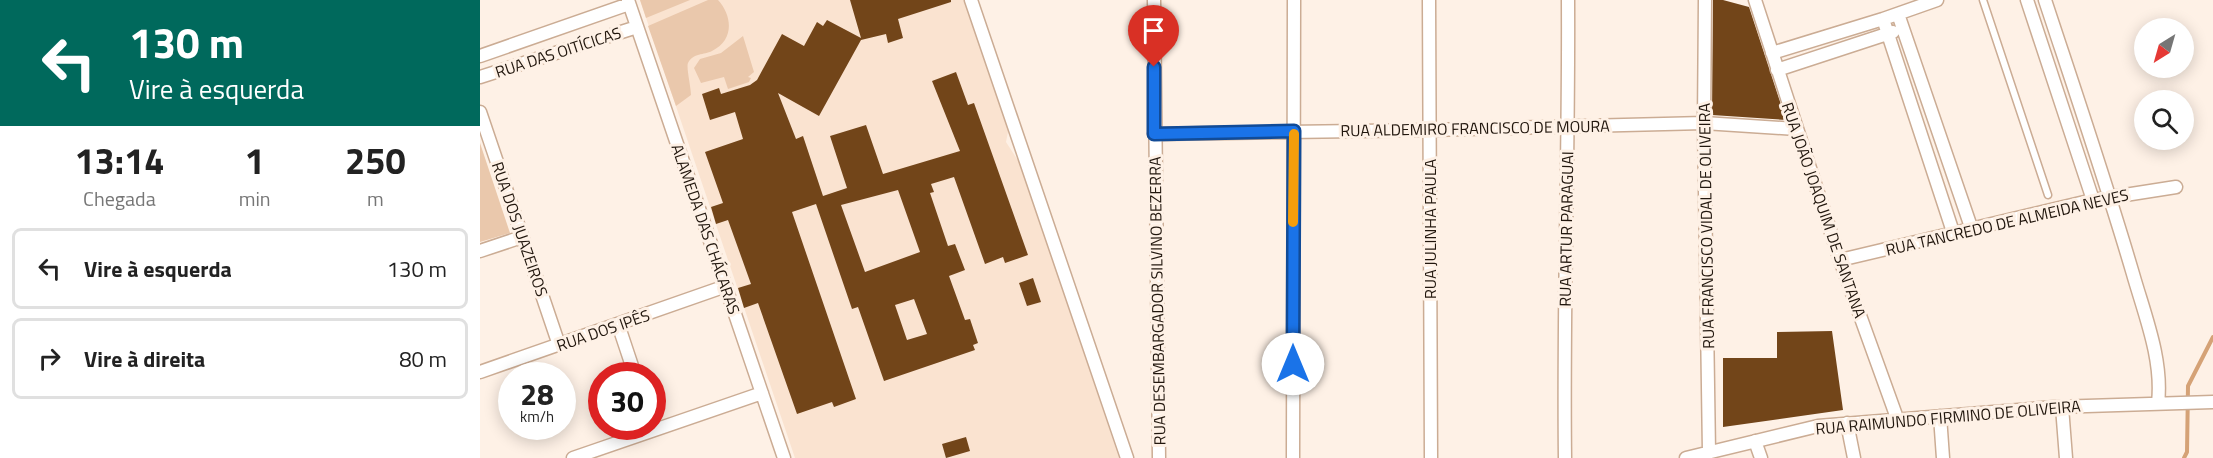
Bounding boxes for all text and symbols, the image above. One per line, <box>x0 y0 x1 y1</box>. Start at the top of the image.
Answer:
pin <box>1128 5 1179 67</box>
text: 130 m <box>129 10 244 74</box>
icon: arrive <box>1137 14 1170 47</box>
north arrow <box>2134 18 2194 78</box>
map controls <box>2134 18 2194 150</box>
street label: RUA DAS OITÍCICAS <box>492 20 624 84</box>
icon: left <box>30 24 108 102</box>
text: Vire à esquerda <box>129 68 304 109</box>
button: search <box>2134 90 2194 150</box>
street label: RUA JOÃO JOAQUIM DE SANTANA <box>1776 99 1872 322</box>
street label: RUA FRANCISCO VIDAL DE OLIVEIRA <box>1692 102 1720 349</box>
street label: RUA ALDEMIRO FRANCISCO DE MOURA <box>1340 114 1610 142</box>
text: 13:14 <box>74 133 164 188</box>
text: 1 <box>245 133 265 188</box>
text: 250 <box>345 133 406 188</box>
street label: ALAMEDA DAS CHÁCARAS <box>666 141 746 317</box>
street label: RUA ARTUR PARAGUAI <box>1553 151 1579 307</box>
street label: RUA DESEMBARGADOR SILVINO BEZERRA <box>1142 156 1172 446</box>
street label: RUA DOS JUAZEIROS <box>486 158 554 300</box>
street label: RUA JULINHA PAULA <box>1418 158 1442 299</box>
street label: RUA TANCREDO DE ALMEIDA NEVES <box>1883 182 2131 262</box>
text: Chegada <box>83 183 156 214</box>
text: min <box>239 183 271 214</box>
text: m <box>367 183 384 214</box>
icon: left <box>33 252 66 285</box>
text: Vire à esquerda <box>84 252 232 286</box>
text: 130 m <box>387 252 447 286</box>
street label: RUA DOS IPÊS <box>553 303 653 357</box>
position arrow <box>1261 332 1325 396</box>
icon: right <box>33 342 66 375</box>
text: Vire à direita <box>84 342 205 376</box>
text: 80 m <box>399 342 447 376</box>
speed limit sign: 30 <box>588 362 666 440</box>
text: 28 <box>520 371 554 417</box>
street label: RUA RAIMUNDO FIRMINO DE OLIVEIRA <box>1814 393 2082 441</box>
text: km/h <box>520 405 554 428</box>

